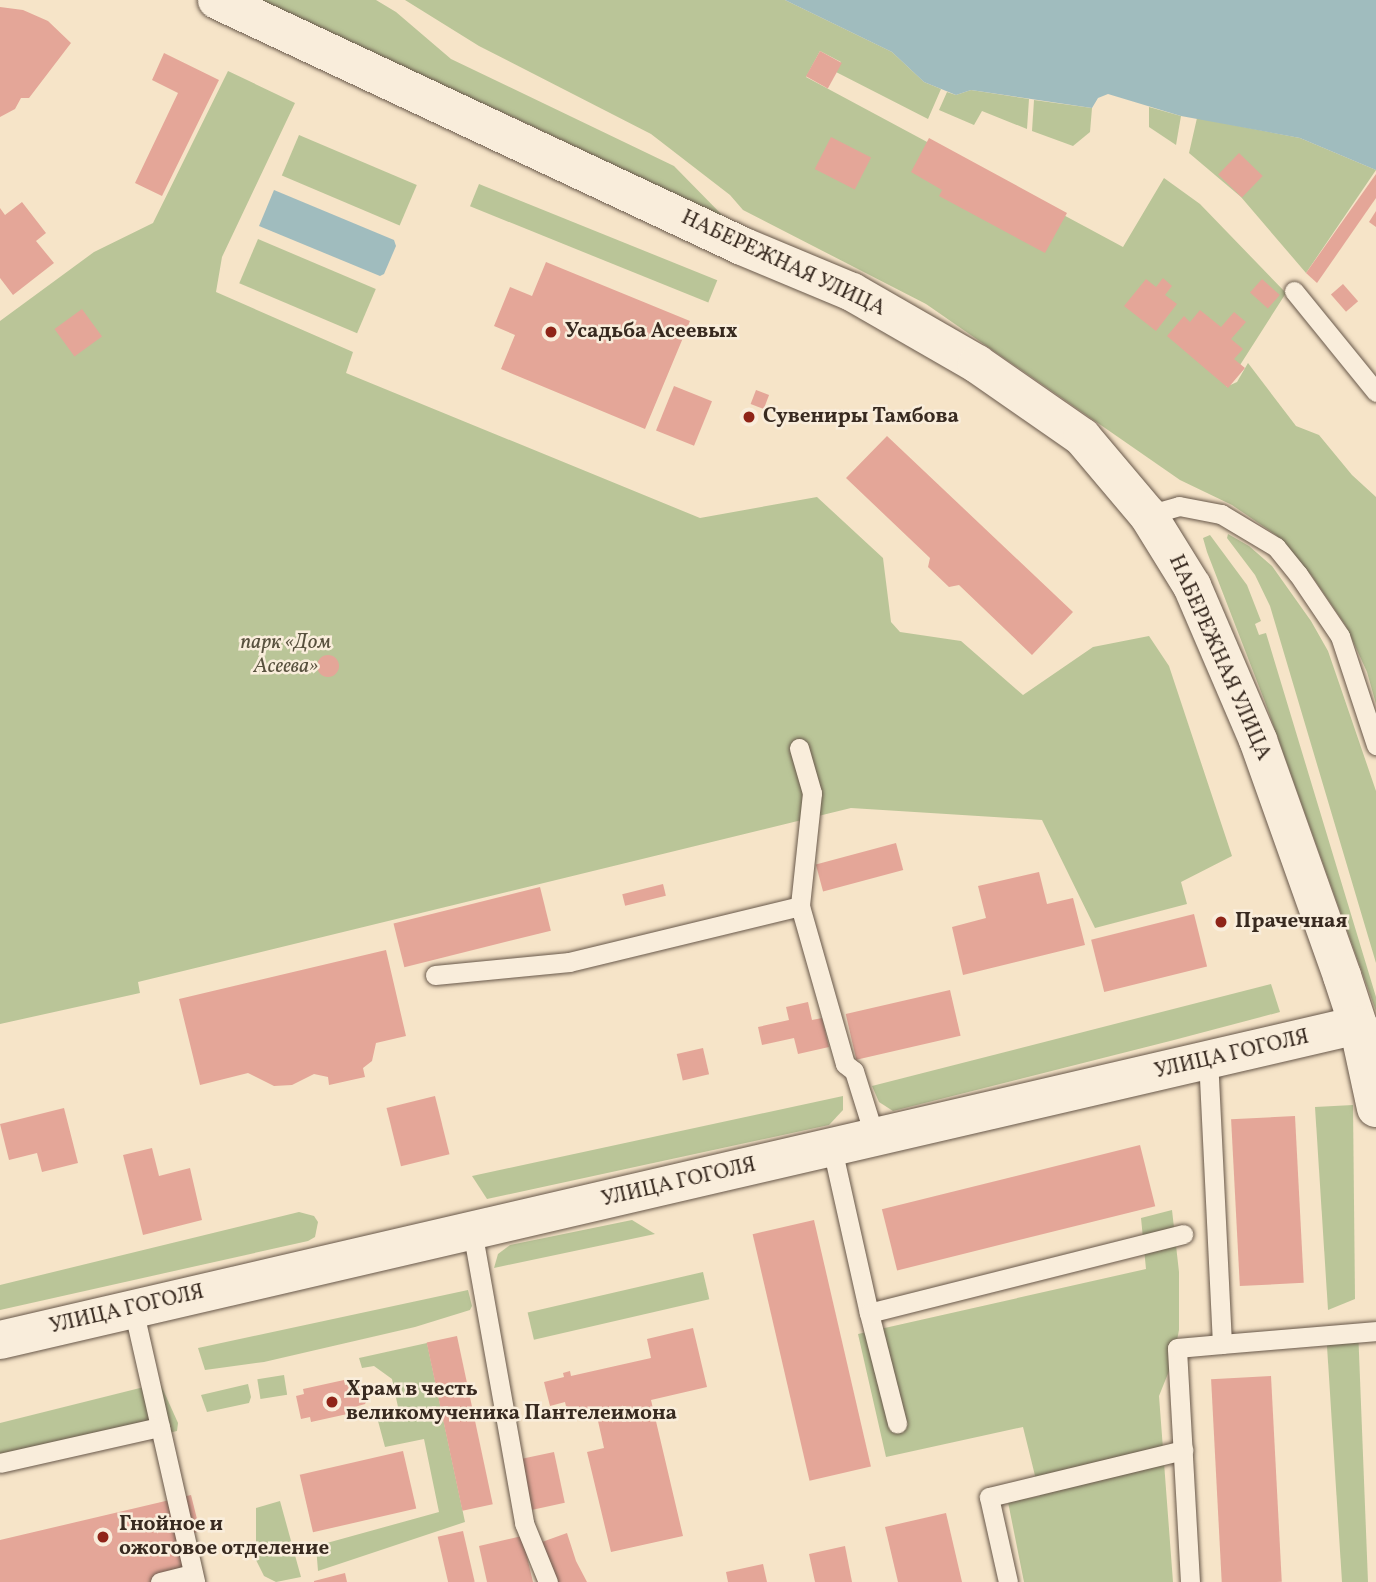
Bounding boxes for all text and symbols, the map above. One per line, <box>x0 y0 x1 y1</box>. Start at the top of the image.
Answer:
street label: НАБЕРЕЖНАЯ УЛИЦА <box>677 206 889 322</box>
place label: Усадьба Асеевых <box>565 319 738 345</box>
marker: Усадьба Асеевых <box>543 324 559 340</box>
place label: Сувениры Тамбова <box>763 404 959 430</box>
marker: Сувениры Тамбова <box>741 409 757 425</box>
street label: НАБЕРЕЖНАЯ УЛИЦА <box>1162 551 1276 765</box>
park label: парк «Дом Асеева» <box>240 630 332 680</box>
place label: Прачечная <box>1235 909 1348 935</box>
marker: Прачечная <box>1213 914 1229 930</box>
street label: УЛИЦА ГОГОЛЯ <box>1152 1025 1312 1085</box>
street label: УЛИЦА ГОГОЛЯ <box>599 1153 759 1213</box>
street label: УЛИЦА ГОГОЛЯ <box>47 1280 207 1340</box>
place label: Храм в честь великомученика Пантелеимона <box>346 1377 677 1427</box>
marker: Храм в честь великомученика Пантелеимона <box>324 1394 340 1410</box>
place label: Гнойное и ожоговое отделение <box>119 1512 329 1562</box>
marker: Гнойное и ожоговое отделение <box>93 1527 113 1547</box>

